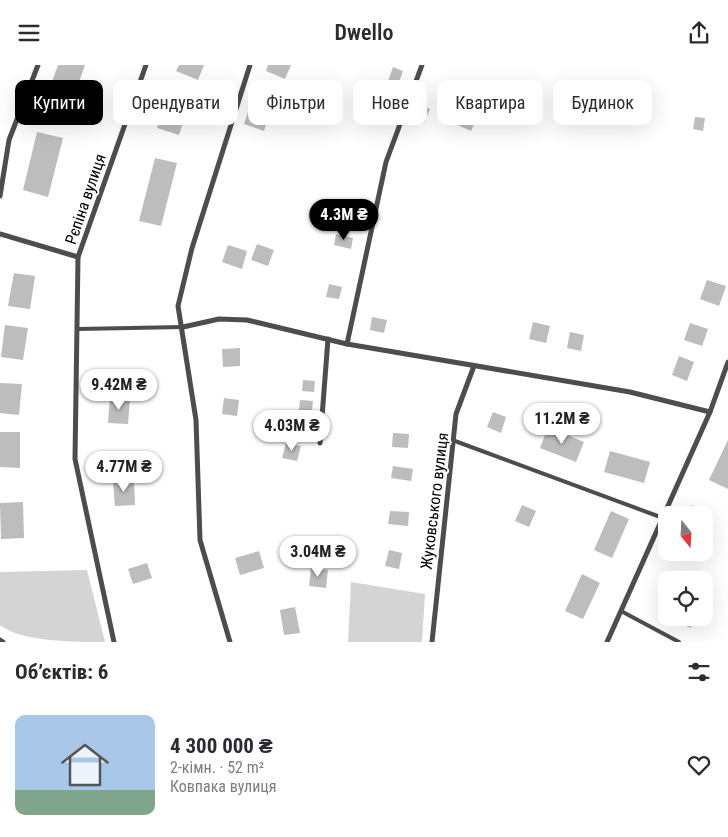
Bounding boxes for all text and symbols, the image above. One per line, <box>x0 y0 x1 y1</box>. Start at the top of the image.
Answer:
icon: menu <box>15 19 43 47</box>
icon: share <box>685 19 713 47</box>
text: Dwello <box>335 20 393 45</box>
chip: Купити <box>15 80 103 125</box>
chip: Орендувати <box>113 80 238 125</box>
chip: Фільтри <box>248 80 343 125</box>
chip: Нове <box>353 80 427 125</box>
chip: Квартира <box>437 80 543 125</box>
chip: Будинок <box>553 80 652 125</box>
street label: Рєпіна вулиця <box>61 151 110 247</box>
pin: 4.3M ₴ <box>303 199 385 241</box>
text: 4.3M ₴ <box>320 205 368 224</box>
pin: 9.42M ₴ <box>73 369 165 411</box>
text: 9.42M ₴ <box>91 375 147 394</box>
pin: 11.2M ₴ <box>516 403 608 445</box>
pin: 4.03M ₴ <box>246 409 338 452</box>
text: 11.2M ₴ <box>534 409 590 428</box>
text: 4.03M ₴ <box>264 416 320 435</box>
street label: Жуковського вулиця <box>417 432 452 571</box>
pin: 4.77M ₴ <box>78 451 170 493</box>
text: 4.77M ₴ <box>96 457 152 476</box>
north arrow <box>658 506 712 561</box>
map controls <box>658 506 713 626</box>
pin: 3.04M ₴ <box>272 535 364 578</box>
text: 3.04M ₴ <box>290 542 346 561</box>
button: locate <box>658 571 713 626</box>
icon: filters <box>685 658 713 686</box>
text: Об’єктів: 6 <box>15 660 108 684</box>
text: 4 300 000 ₴ <box>170 734 273 758</box>
icon: home <box>55 735 115 795</box>
icon: heart <box>685 751 713 779</box>
text: 2-кімн. · 52 m² <box>170 758 264 777</box>
text: Ковпака вулиця <box>170 777 277 796</box>

